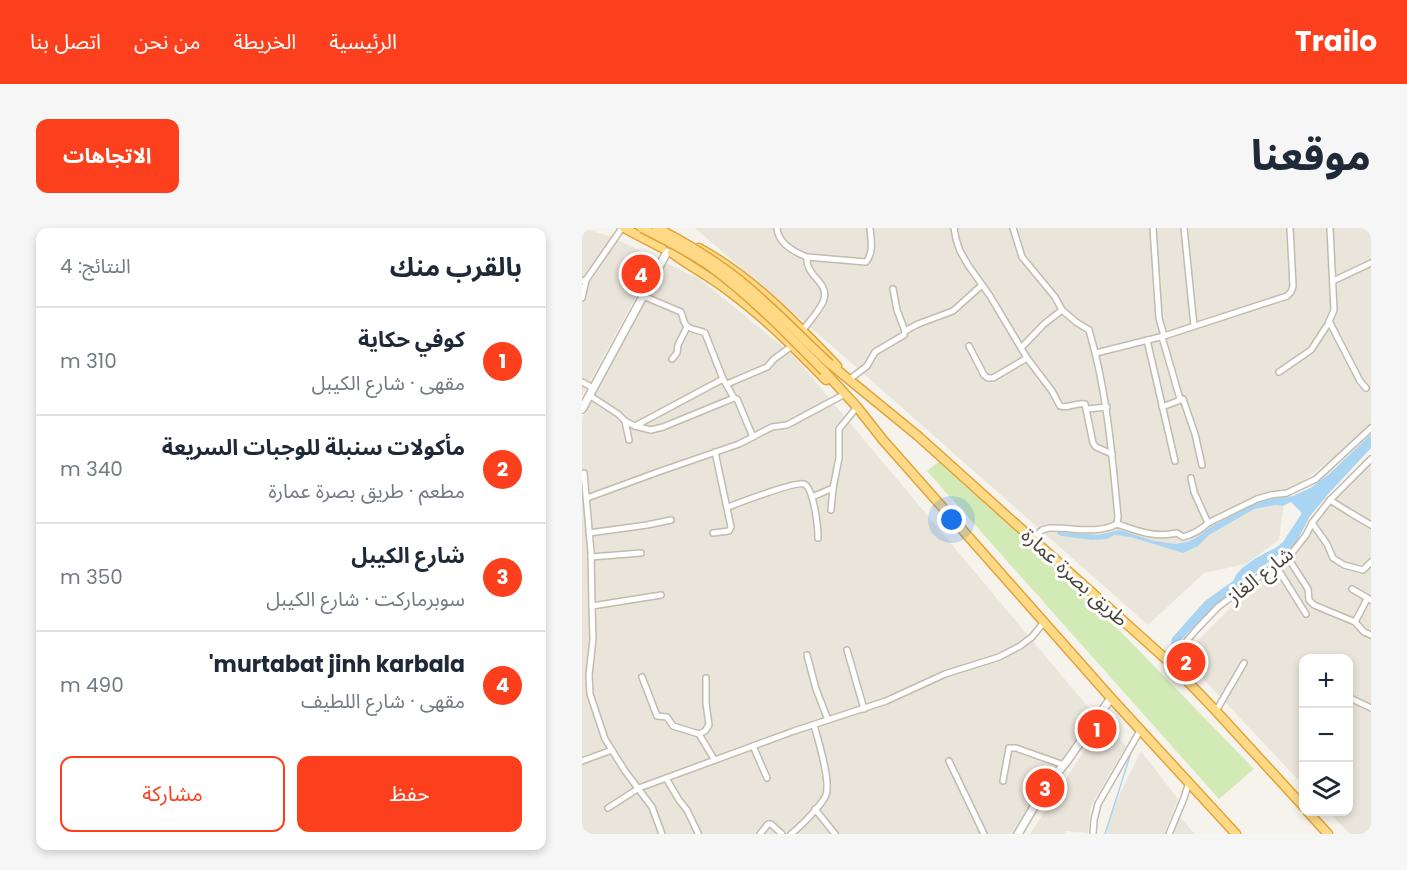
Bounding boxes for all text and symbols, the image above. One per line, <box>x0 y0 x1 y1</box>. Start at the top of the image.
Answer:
text: Trailo <box>1295 22 1377 61</box>
text: اتصل بنا <box>30 27 101 56</box>
text: من نحن <box>134 27 200 56</box>
text: الخريطة <box>233 27 296 56</box>
text: الرئيسية <box>329 27 397 56</box>
button: الاتجاهات <box>36 119 179 193</box>
text: موقعنا <box>1251 126 1371 185</box>
text: بالقرب منك <box>390 249 522 285</box>
text: النتائج: 4 <box>60 252 131 280</box>
pin: 4 <box>622 252 660 296</box>
text: كوفي حكاية <box>358 324 465 355</box>
text: 310 m <box>60 347 117 375</box>
text: 1 <box>499 347 506 375</box>
text: مقهى · شارع الكيبل <box>311 369 465 397</box>
text: مأكولات سنبلة للوجبات السريعة <box>162 432 465 463</box>
text: 340 m <box>60 455 123 483</box>
text: 2 <box>497 455 508 483</box>
text: مطعم · طريق بصرة عمارة <box>268 477 465 505</box>
your location <box>937 505 966 534</box>
street label: طريق بصرة عمارة <box>1015 521 1135 633</box>
text: شارع الكيبل <box>351 540 465 571</box>
street label: شارع الغاز <box>1220 540 1300 611</box>
text: 350 m <box>60 563 123 591</box>
text: 3 <box>496 563 509 591</box>
text: سوبرماركت · شارع الكيبل <box>266 585 465 613</box>
pin: 2 <box>1166 640 1206 684</box>
text: murtabat jinh karbala' <box>209 649 465 680</box>
map controls <box>1299 654 1353 816</box>
button: + <box>1299 654 1353 708</box>
text: 490 m <box>60 671 124 699</box>
text: 4 <box>496 671 509 699</box>
text: مقهى · شارع اللطيف <box>301 687 465 715</box>
pin: 1 <box>1078 706 1116 752</box>
button: − <box>1299 708 1353 762</box>
button: مشاركة <box>60 756 285 832</box>
button: حفظ <box>297 756 522 832</box>
button: layers <box>1299 762 1353 816</box>
pin: 3 <box>1026 766 1064 810</box>

